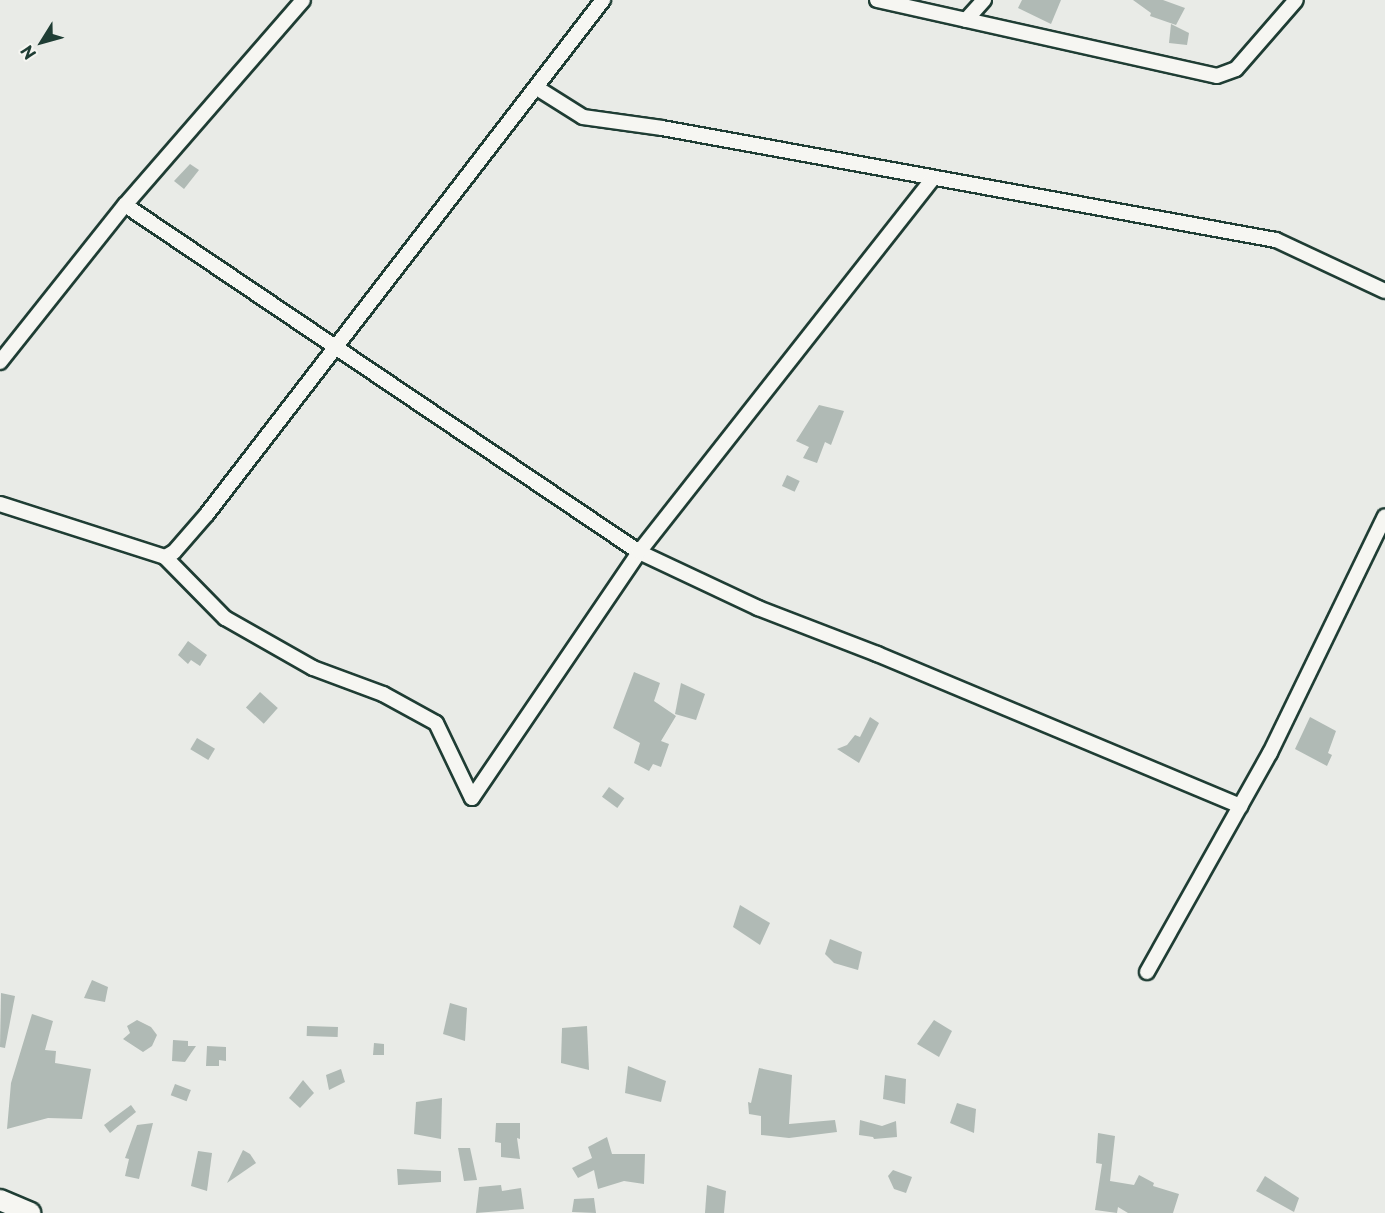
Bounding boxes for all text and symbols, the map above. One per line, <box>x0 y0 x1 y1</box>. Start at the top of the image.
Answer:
north arrow <box>12 12 72 72</box>
text: N <box>14 41 41 65</box>

